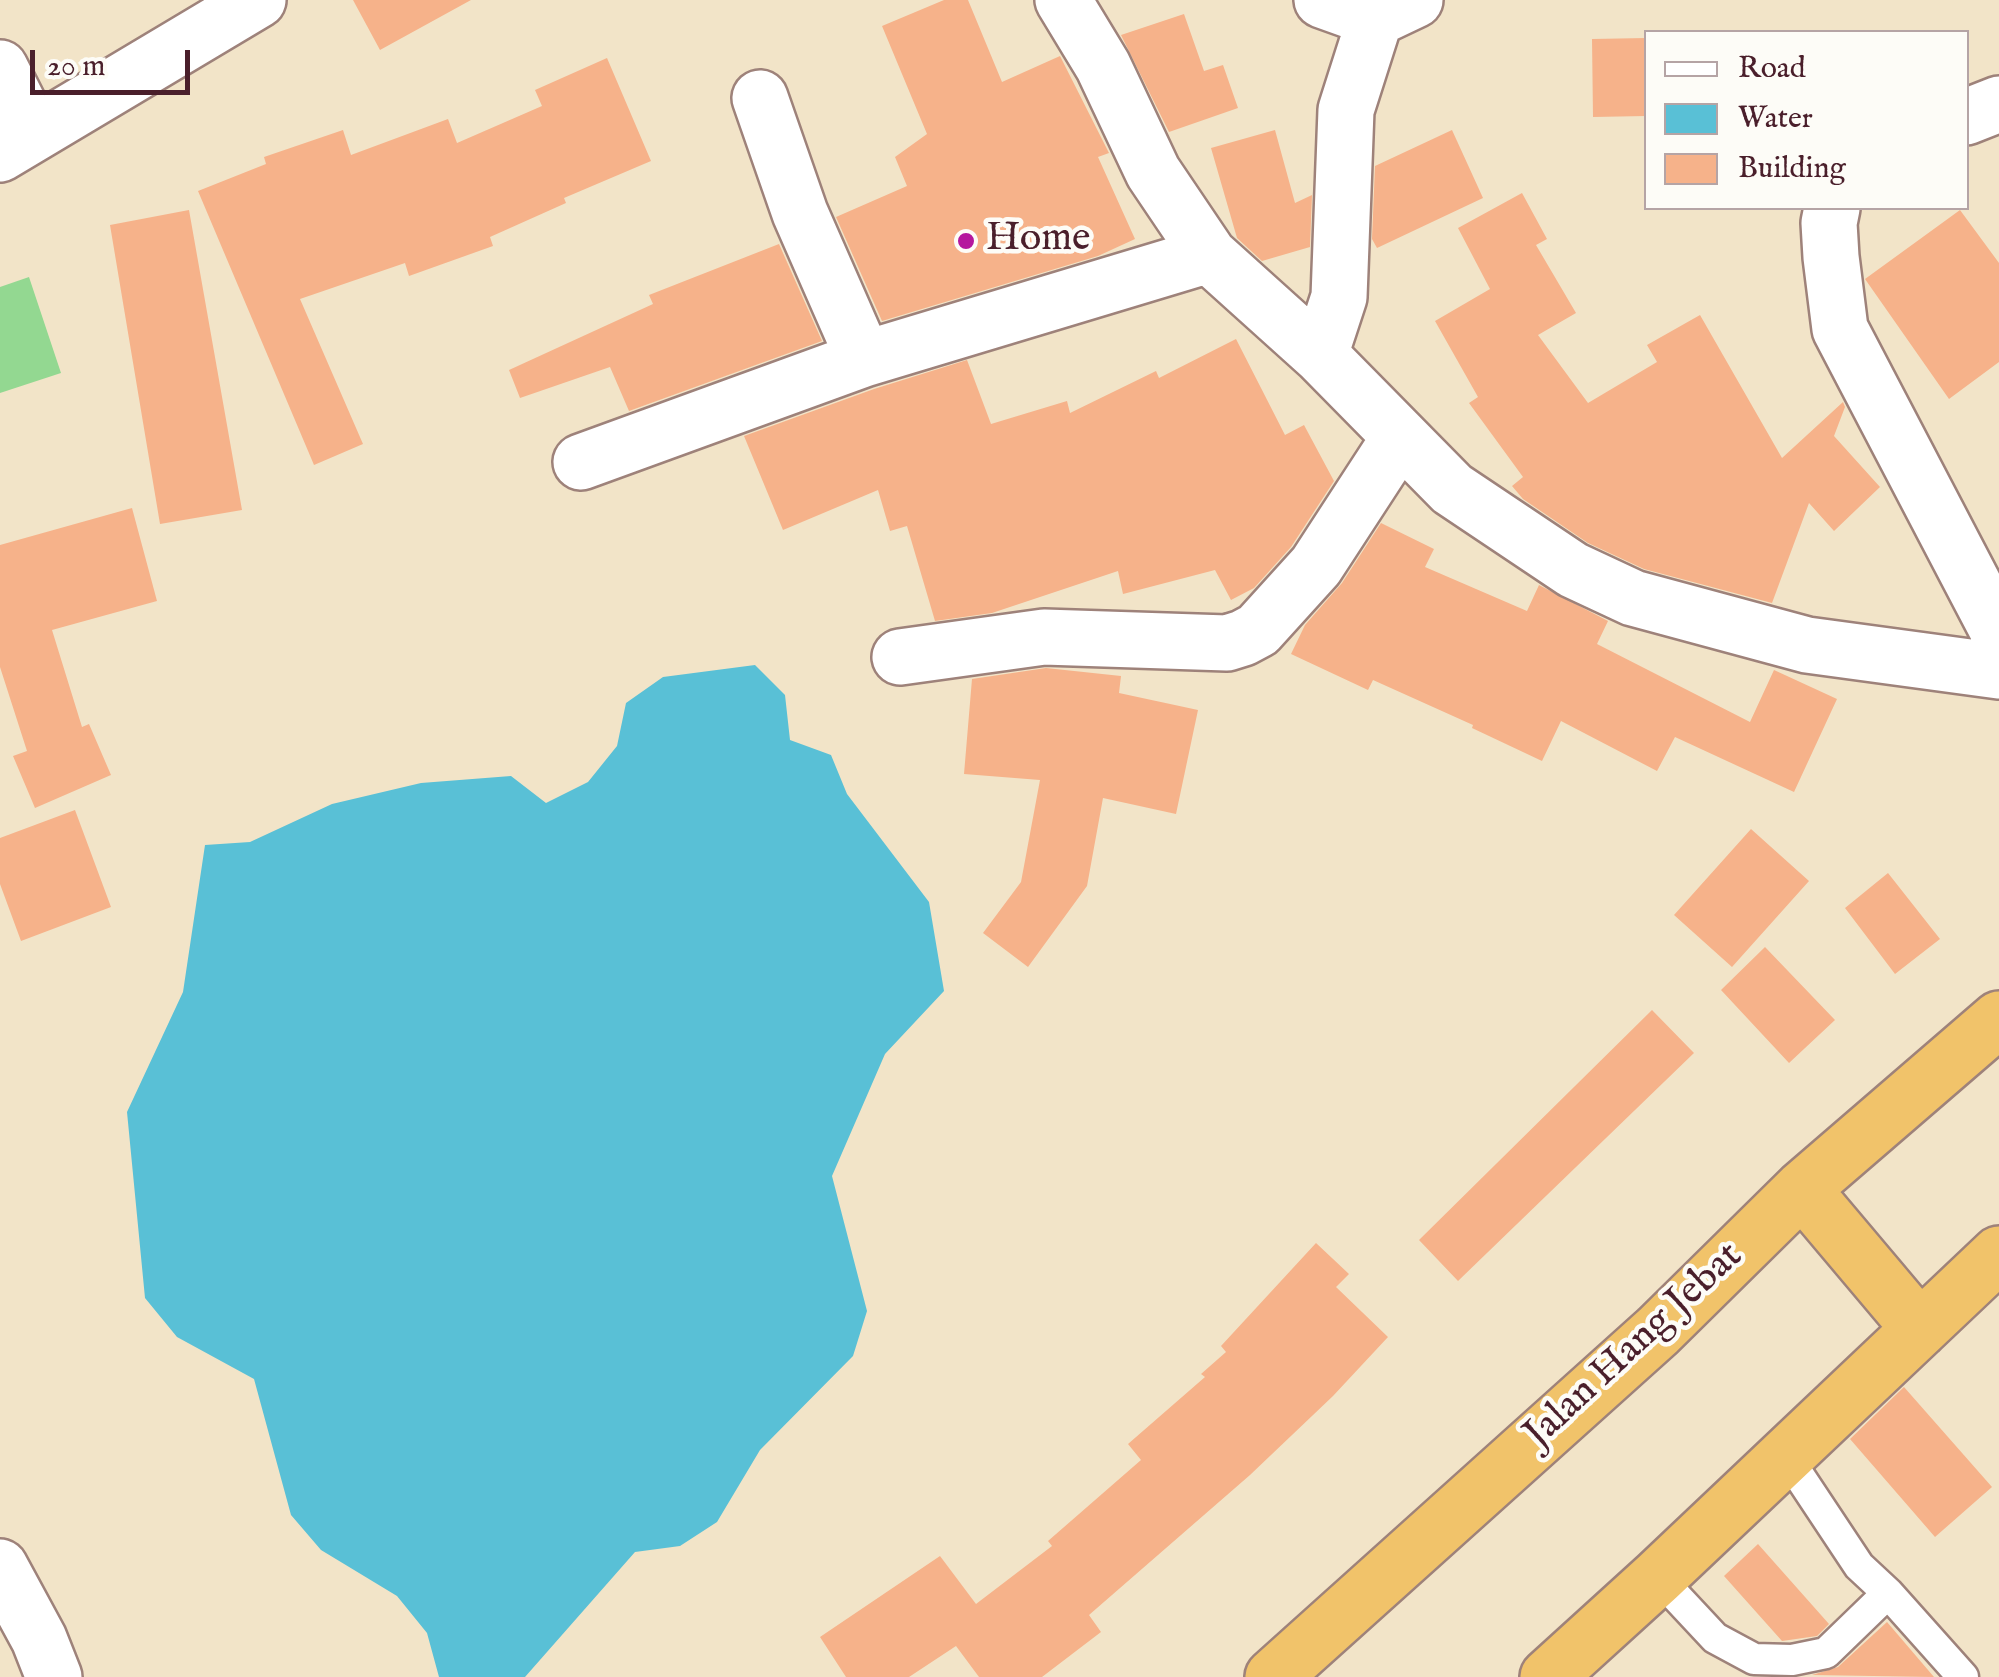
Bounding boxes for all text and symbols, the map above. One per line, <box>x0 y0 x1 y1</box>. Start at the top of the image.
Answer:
scale bar <box>35 30 195 92</box>
legend <box>1644 30 1969 210</box>
text: 20 m <box>47 48 106 86</box>
text: Road <box>1738 50 1806 88</box>
text: Water <box>1738 100 1813 138</box>
text: Building <box>1738 150 1846 188</box>
place label: Home <box>986 217 1090 265</box>
marker: Home <box>955 230 977 252</box>
street label: Jalan Hang Jebat <box>1516 1234 1754 1460</box>

